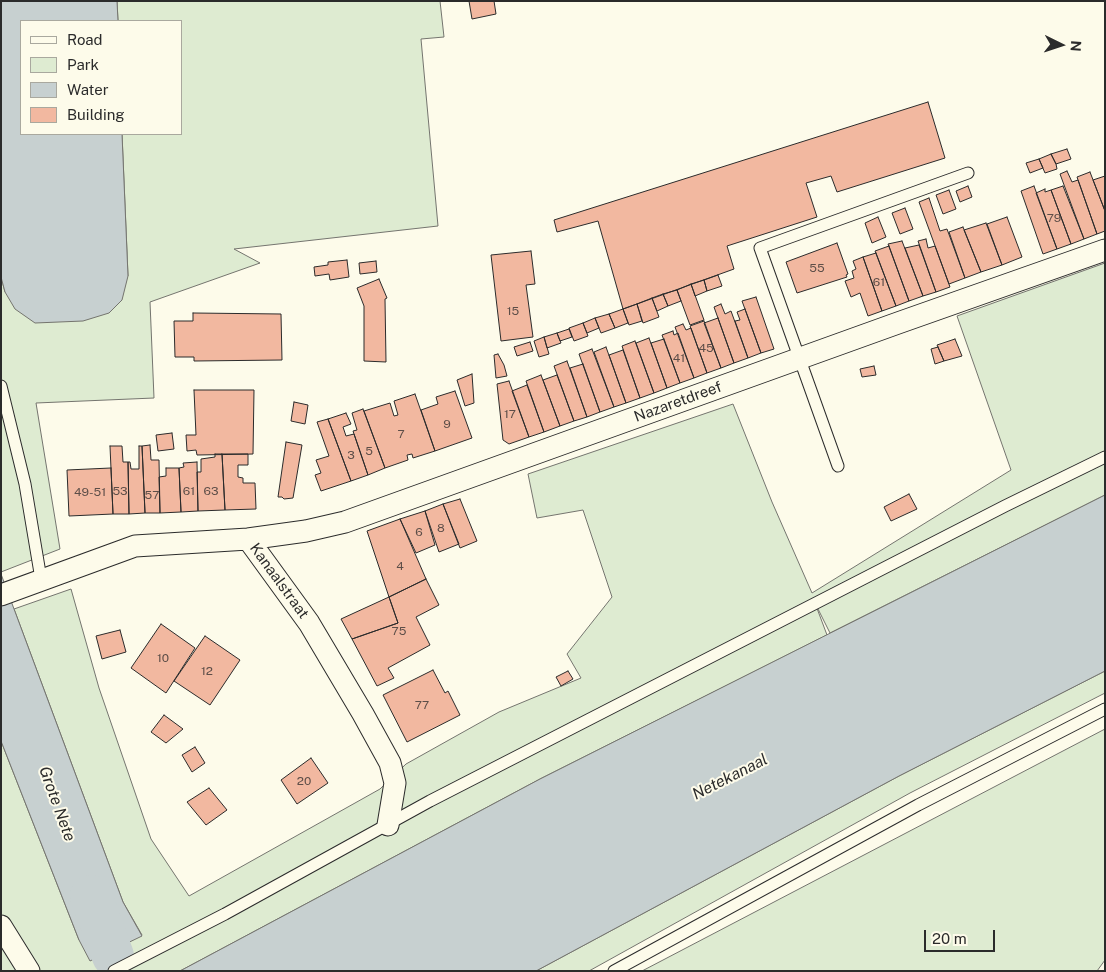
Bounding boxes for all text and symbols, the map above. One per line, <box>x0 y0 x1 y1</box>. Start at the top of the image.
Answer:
legend <box>20 20 182 135</box>
north arrow <box>1036 20 1086 70</box>
text: Road <box>67 31 103 48</box>
text: N <box>1068 40 1084 52</box>
text: Park <box>67 56 99 73</box>
text: Water <box>67 81 109 98</box>
text: Building <box>67 106 125 123</box>
house number: 79 <box>1047 211 1061 225</box>
house number: 55 <box>809 261 825 275</box>
house number: 61 <box>873 275 885 289</box>
house number: 15 <box>507 304 519 318</box>
house number: 45 <box>698 341 714 355</box>
house number: 41 <box>673 351 685 365</box>
street label: Nazaretdreef <box>632 378 724 426</box>
house number: 17 <box>504 407 516 421</box>
house number: 9 <box>443 417 451 431</box>
house number: 7 <box>397 427 405 441</box>
house number: 5 <box>365 444 373 458</box>
house number: 3 <box>347 448 355 462</box>
house number: 53 <box>112 484 128 498</box>
house number: 61 <box>183 484 195 498</box>
house number: 63 <box>204 484 218 498</box>
house number: 49-51 <box>74 485 106 499</box>
house number: 57 <box>145 488 159 502</box>
house number: 8 <box>437 521 445 535</box>
house number: 6 <box>415 525 423 539</box>
street label: Kanaalstraat <box>246 540 312 622</box>
house number: 4 <box>396 559 404 573</box>
house number: 75 <box>392 624 406 638</box>
house number: 10 <box>157 651 169 665</box>
house number: 12 <box>201 664 213 678</box>
house number: 77 <box>415 698 429 712</box>
water label: Netekanaal <box>689 750 771 804</box>
water label: Grote Nete <box>35 764 79 844</box>
house number: 20 <box>297 774 311 788</box>
scale bar <box>926 920 997 952</box>
text: 20 m <box>932 930 967 947</box>

